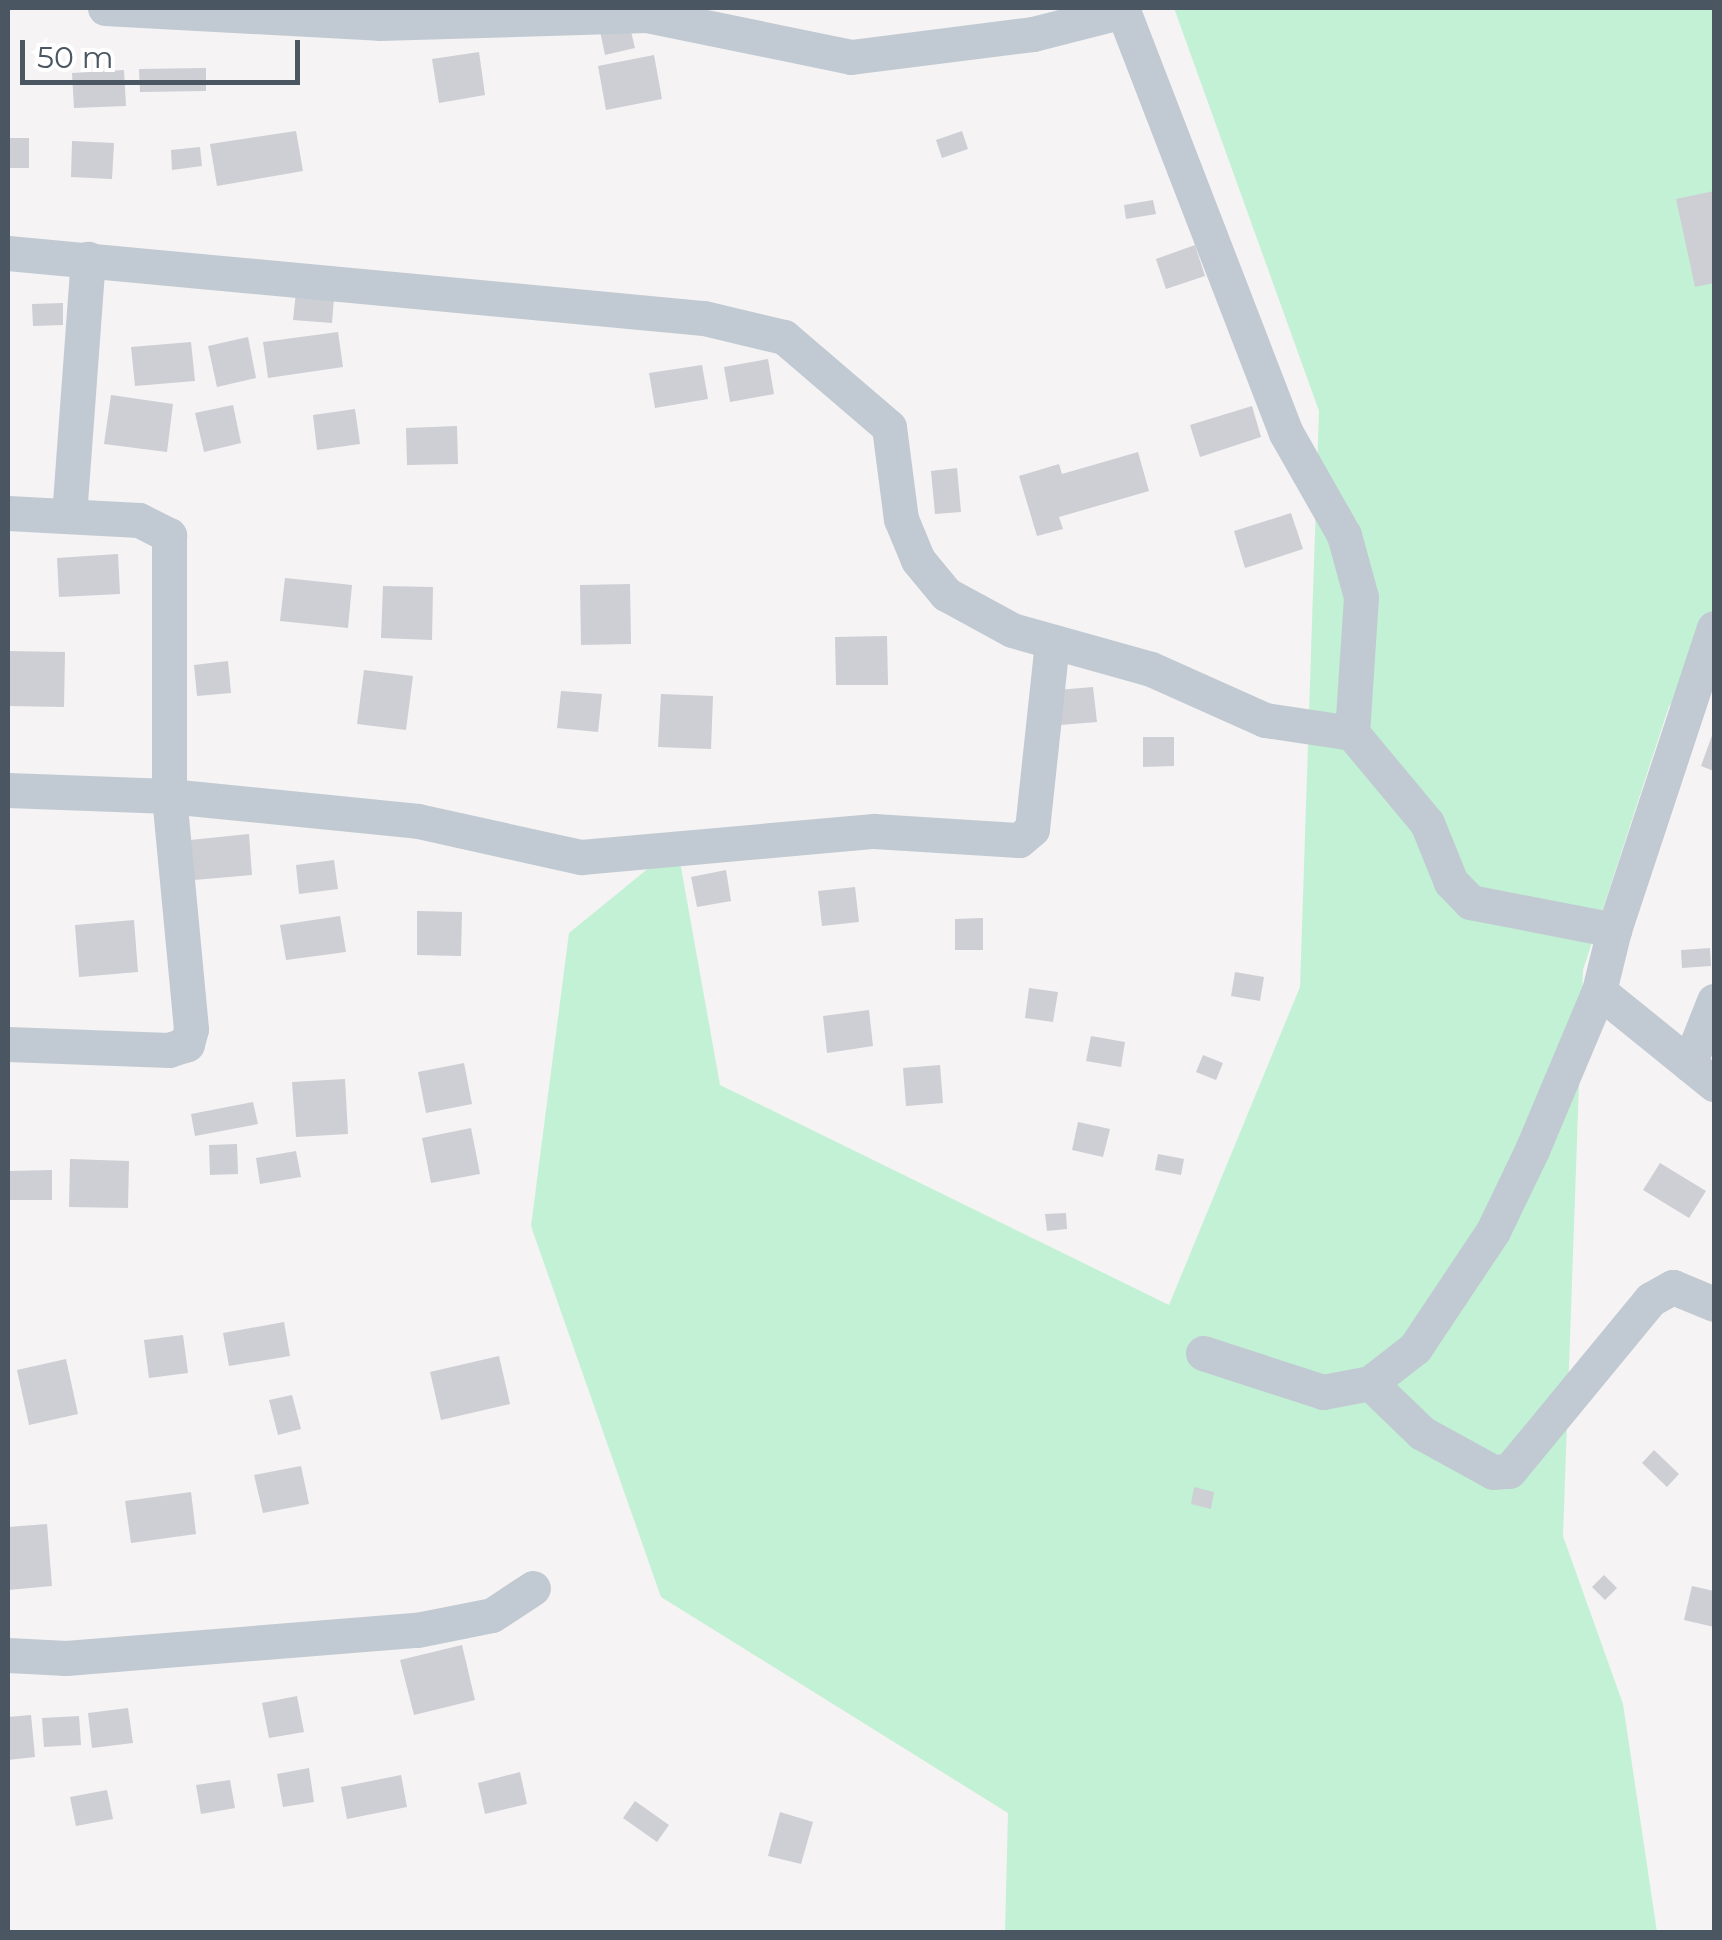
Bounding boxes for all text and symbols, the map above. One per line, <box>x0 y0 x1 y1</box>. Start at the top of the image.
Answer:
scale bar <box>25 20 305 82</box>
text: 50 m <box>37 39 114 76</box>

